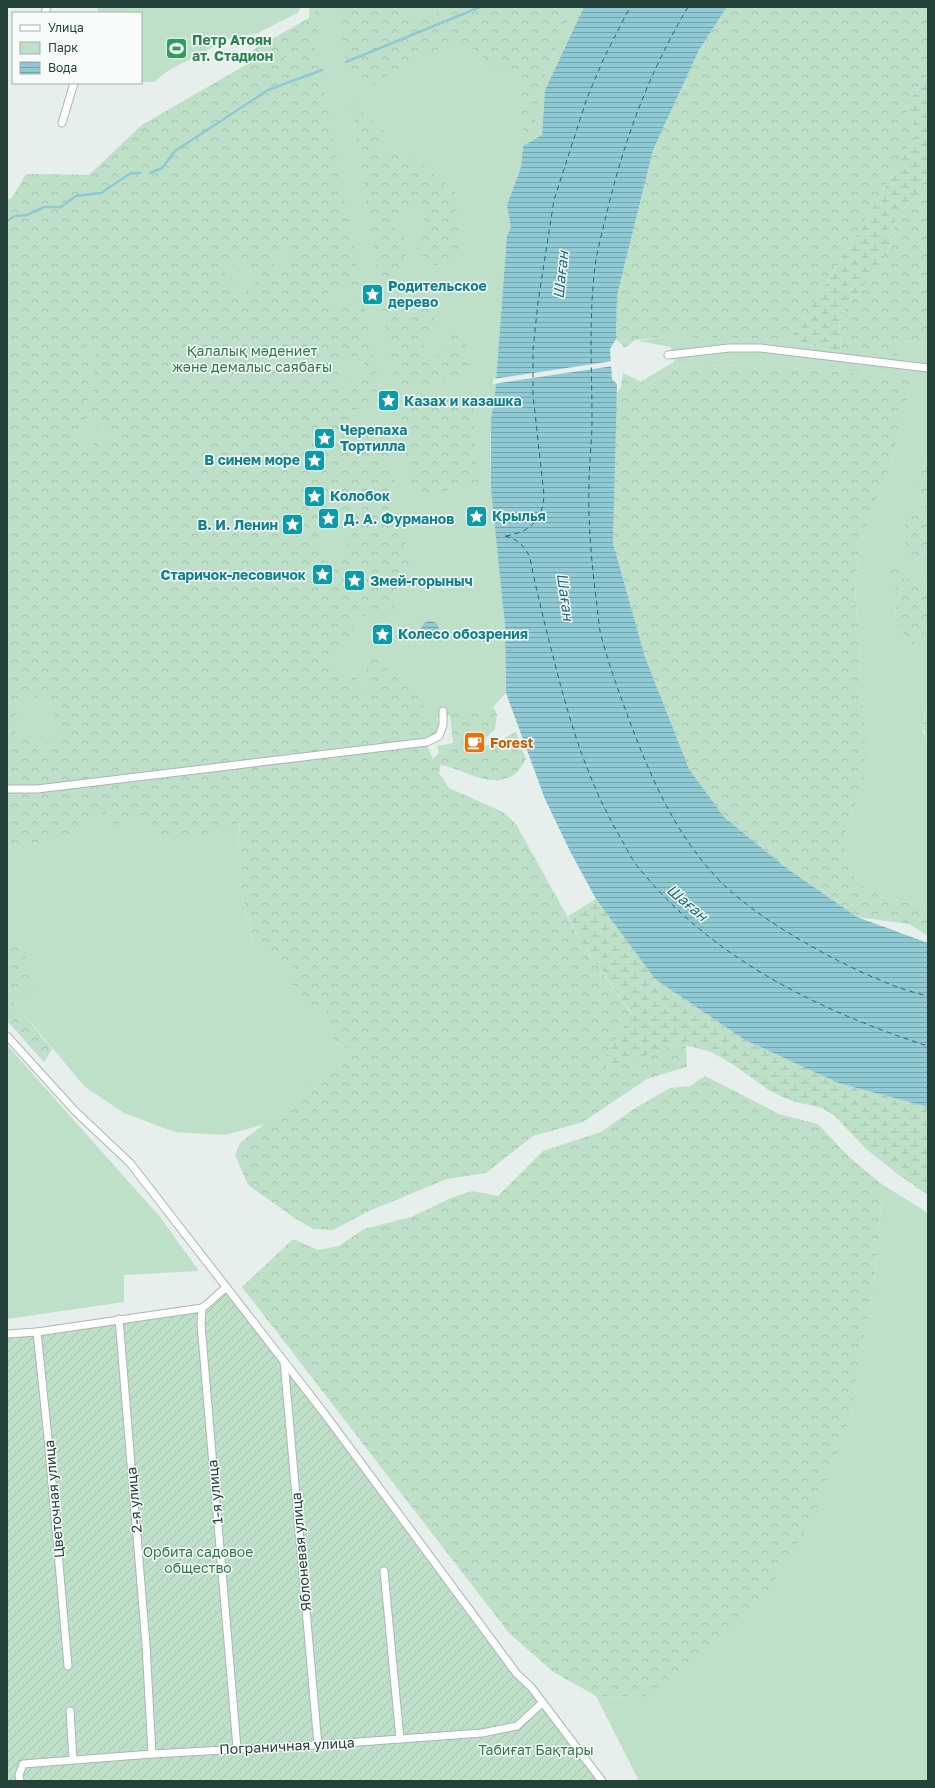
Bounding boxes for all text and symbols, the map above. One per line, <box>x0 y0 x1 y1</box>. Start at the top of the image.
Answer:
legend <box>12 12 142 84</box>
text: Улица <box>48 20 84 35</box>
place label: Петр Атоян ат. Стадион <box>192 31 273 64</box>
sports icon: Петр Атоян ат. Стадион <box>163 35 189 61</box>
text: Парк <box>48 40 78 55</box>
text: Вода <box>48 60 77 75</box>
water label: Шаған <box>549 249 572 300</box>
place label: Родительское дерево <box>388 277 487 310</box>
place icon: Родительское дерево <box>359 281 385 307</box>
park label: Қалалық мәдениет және демалыс саябағы <box>172 342 332 375</box>
place icon: Казах и казашка <box>376 388 402 414</box>
place label: Казах и казашка <box>404 392 522 409</box>
place label: Черепаха Тортилла <box>340 421 407 454</box>
place icon: Черепаха Тортилла <box>311 425 337 451</box>
place icon: В синем море <box>302 447 328 473</box>
place label: В синем море <box>204 451 300 468</box>
place icon: Колобок <box>302 483 328 509</box>
place label: Колобок <box>330 487 390 504</box>
place icon: Крылья <box>463 503 489 529</box>
place icon: Д. А. Фурманов <box>316 506 342 532</box>
place label: Крылья <box>492 507 546 524</box>
place label: Д. А. Фурманов <box>344 510 454 527</box>
place icon: В. И. Ленин <box>280 512 306 538</box>
place label: В. И. Ленин <box>198 516 278 533</box>
place icon: Старичок-лесовичок <box>309 562 335 588</box>
place label: Старичок-лесовичок <box>161 566 306 583</box>
place icon: Змей-горыныч <box>342 568 368 594</box>
place label: Змей-горыныч <box>370 572 473 589</box>
water label: Шаған <box>554 572 578 623</box>
place icon: Колесо обозрения <box>369 621 395 647</box>
place label: Колесо обозрения <box>398 625 528 642</box>
cafe icon: Forest <box>461 730 487 756</box>
place label: Forest <box>490 734 534 751</box>
water label: Шаған <box>664 880 712 925</box>
street label: Цветочная улица <box>40 1439 67 1559</box>
street label: 1-я улица <box>203 1459 226 1525</box>
street label: 2-я улица <box>122 1466 145 1534</box>
street label: Яблоневая улица <box>287 1492 314 1612</box>
park label: Орбита садовое общество <box>143 1543 253 1576</box>
street label: Пограничная улица <box>219 1733 355 1758</box>
park label: Табиғат Бақтары <box>478 1741 594 1758</box>

